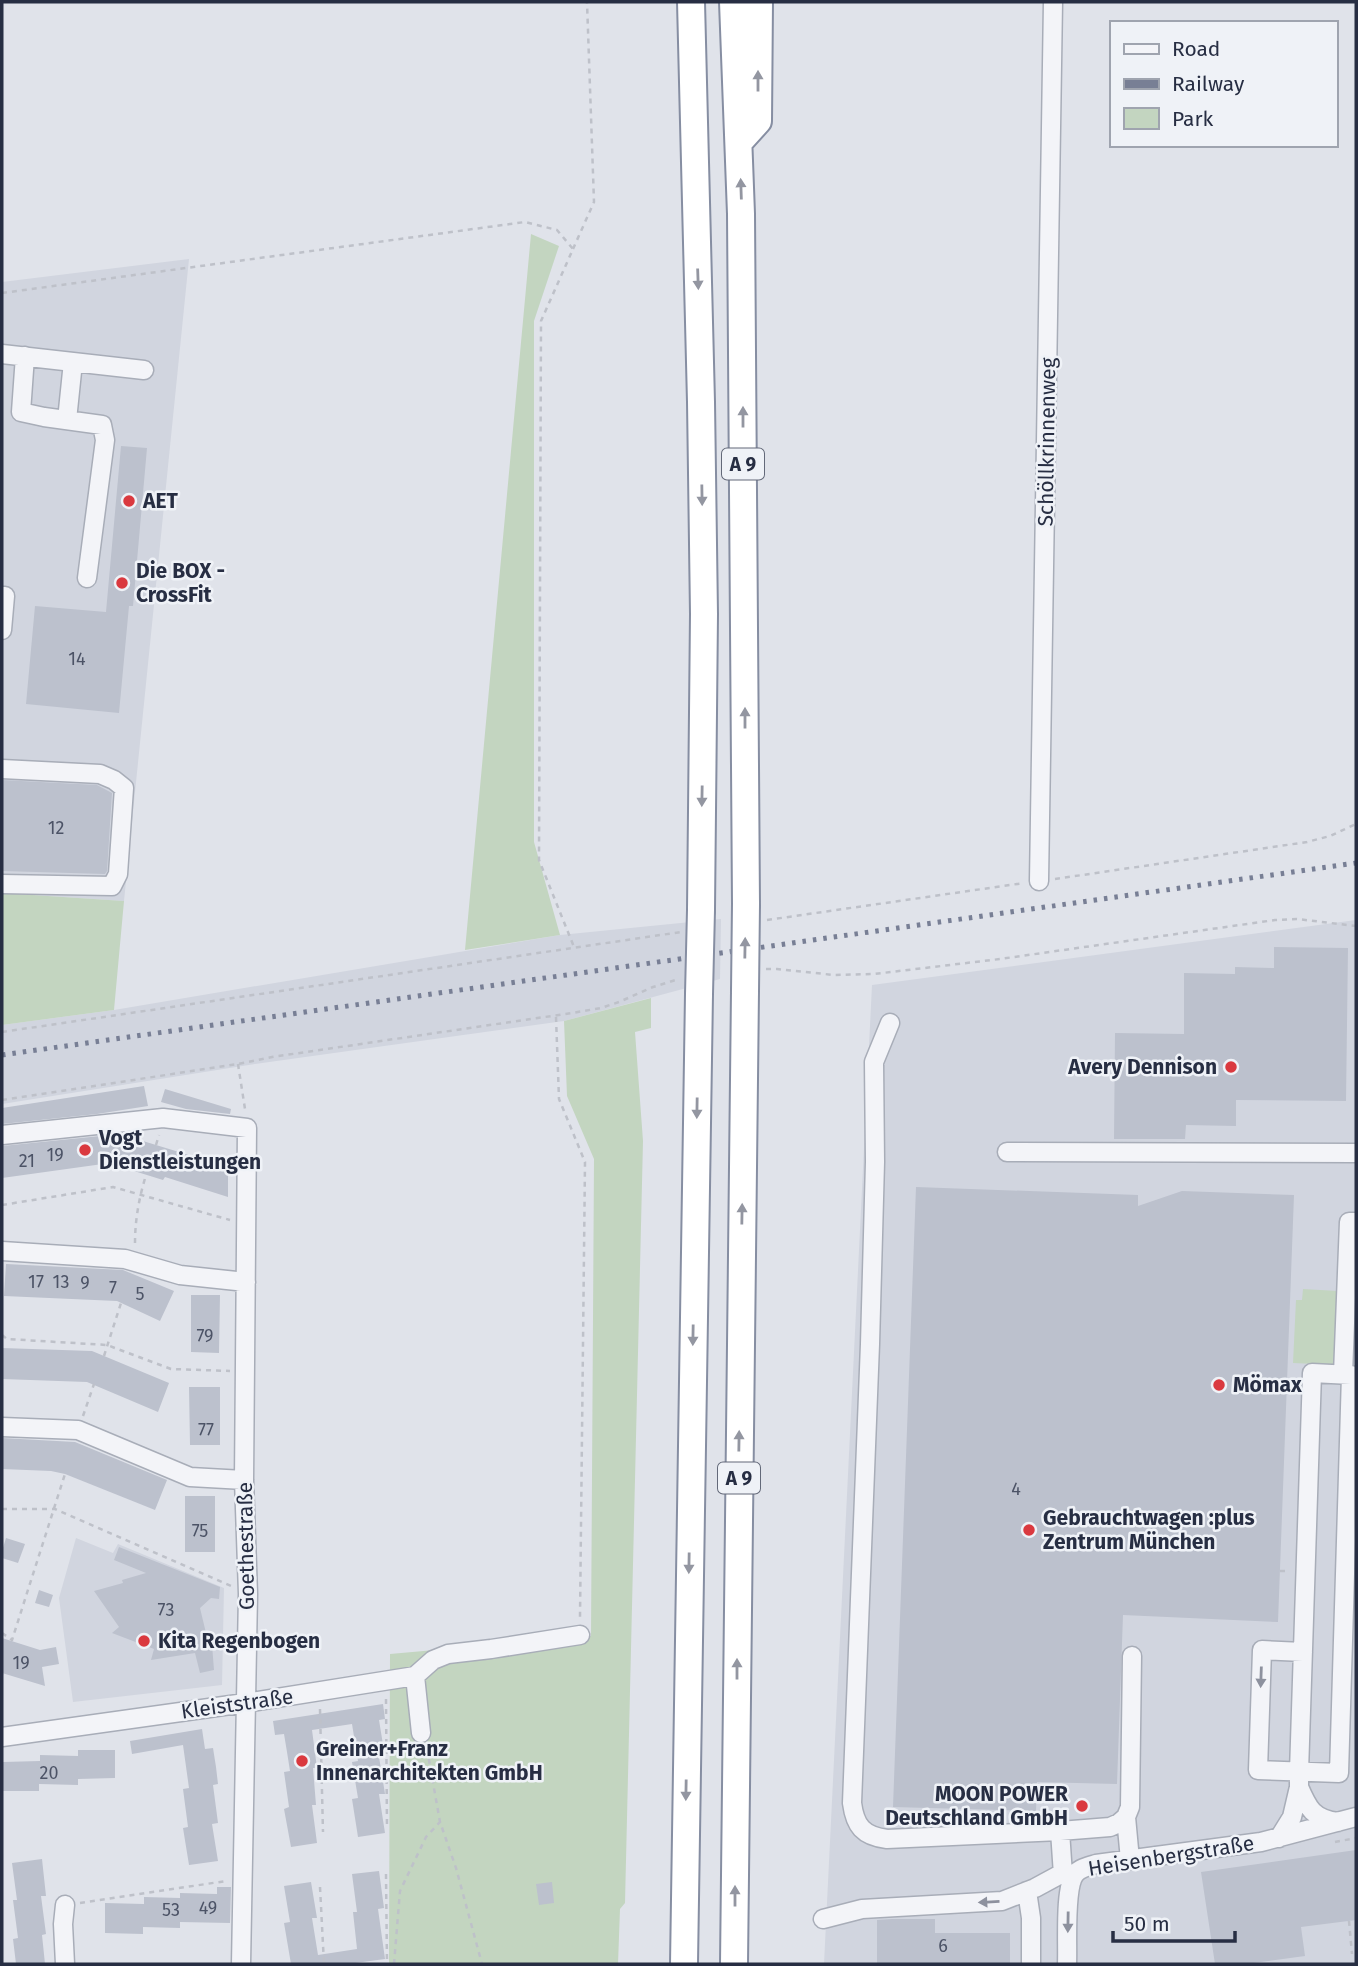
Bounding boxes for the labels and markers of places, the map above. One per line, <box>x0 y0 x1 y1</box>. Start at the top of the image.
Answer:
place label: AET <box>142 488 178 514</box>
marker: AET <box>121 493 137 509</box>
place label: Die BOX - CrossFit <box>136 558 225 608</box>
marker: Die BOX - CrossFit <box>114 575 130 591</box>
place label: Avery Dennison <box>1067 1054 1217 1080</box>
marker: Avery Dennison <box>1223 1059 1239 1075</box>
place label: Vogt Dienstleistungen <box>98 1125 261 1175</box>
marker: Vogt Dienstleistungen <box>77 1142 93 1158</box>
place label: Mömax <box>1233 1372 1302 1398</box>
marker: Mömax <box>1211 1377 1227 1393</box>
place label: Gebrauchtwagen :plus Zentrum München <box>1043 1505 1255 1555</box>
marker: Gebrauchtwagen :plus Zentrum München <box>1021 1522 1037 1538</box>
place label: Kita Regenbogen <box>158 1628 320 1654</box>
marker: Kita Regenbogen <box>136 1633 152 1649</box>
place label: Greiner+Franz Innenarchitekten GmbH <box>316 1736 543 1786</box>
marker: Greiner+Franz Innenarchitekten GmbH <box>294 1753 310 1769</box>
place label: MOON POWER Deutschland GmbH <box>885 1781 1069 1831</box>
marker: MOON POWER Deutschland GmbH <box>1074 1798 1090 1814</box>

